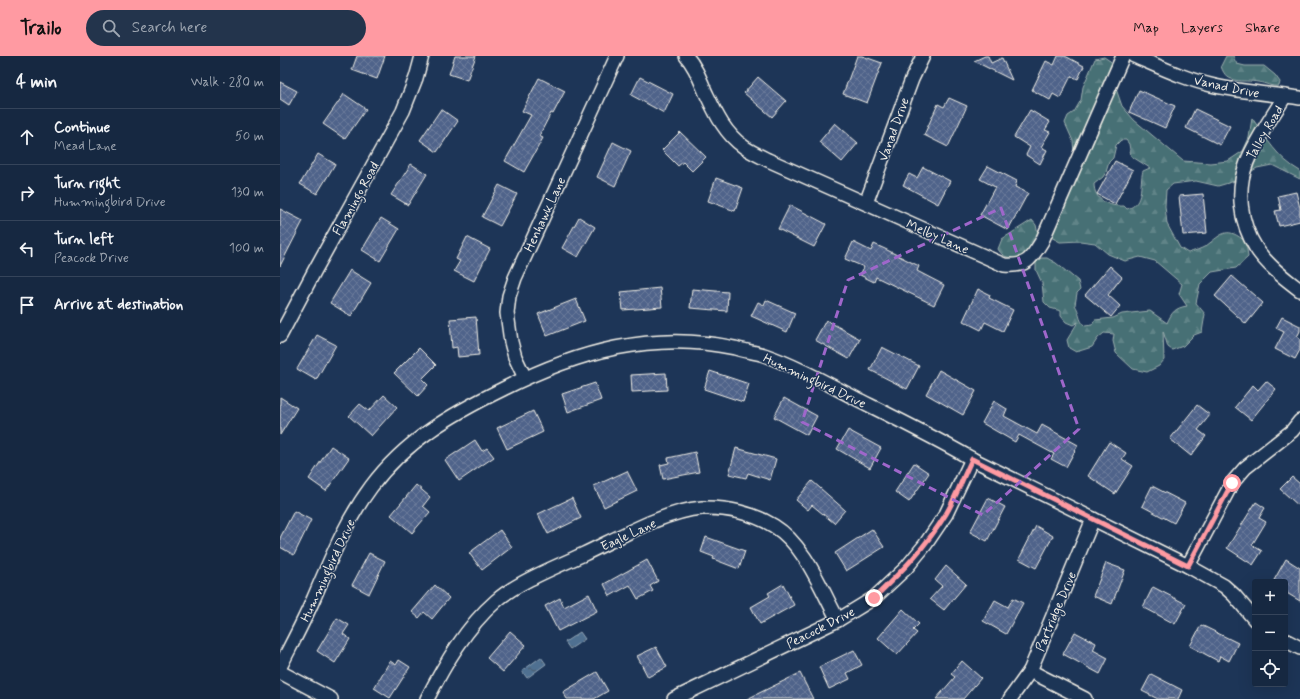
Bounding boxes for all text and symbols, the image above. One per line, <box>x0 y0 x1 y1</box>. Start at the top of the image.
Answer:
search box <box>86 10 366 46</box>
text: Trailo <box>20 16 62 41</box>
icon: search <box>100 17 122 39</box>
text: Search here <box>132 18 207 38</box>
text: Map <box>1133 19 1159 37</box>
text: Layers <box>1181 19 1223 37</box>
text: Share <box>1245 19 1280 37</box>
text: 4 min <box>16 71 57 93</box>
street label: Vanad Drive <box>1192 72 1261 103</box>
text: Walk · 280 m <box>191 74 264 91</box>
street label: Vanad Drive <box>875 95 914 164</box>
street label: Talley Road <box>1243 103 1288 163</box>
text: Continue <box>54 118 110 138</box>
icon: ahead <box>16 126 38 148</box>
text: 50 m <box>235 128 264 145</box>
text: Mead Lane <box>54 138 117 155</box>
street label: Flamingo Road <box>329 159 385 240</box>
text: Turn right <box>54 174 121 194</box>
street label: Henhawk Lane <box>521 174 570 255</box>
icon: right <box>16 182 38 204</box>
text: 130 m <box>231 184 264 201</box>
text: Hummingbird Drive <box>54 194 166 211</box>
street label: Melby Lane <box>903 216 972 259</box>
text: Turn left <box>54 230 114 250</box>
icon: left <box>16 238 38 260</box>
text: 100 m <box>229 240 264 257</box>
text: Peacock Drive <box>54 250 129 267</box>
icon: arrive <box>16 294 38 316</box>
text: Arrive at destination <box>54 295 183 315</box>
street label: Hummingbird Drive <box>759 350 869 415</box>
route start <box>1223 474 1241 492</box>
street label: Eagle Lane <box>598 515 659 556</box>
street label: Hummingbird Drive <box>297 516 362 626</box>
street label: Partridge Drive <box>1032 569 1082 654</box>
map controls <box>1252 579 1288 687</box>
button: + <box>1252 579 1288 615</box>
route end <box>865 589 883 607</box>
street label: Peacock Drive <box>783 604 858 653</box>
button: − <box>1252 615 1288 651</box>
button: locate <box>1252 651 1288 687</box>

